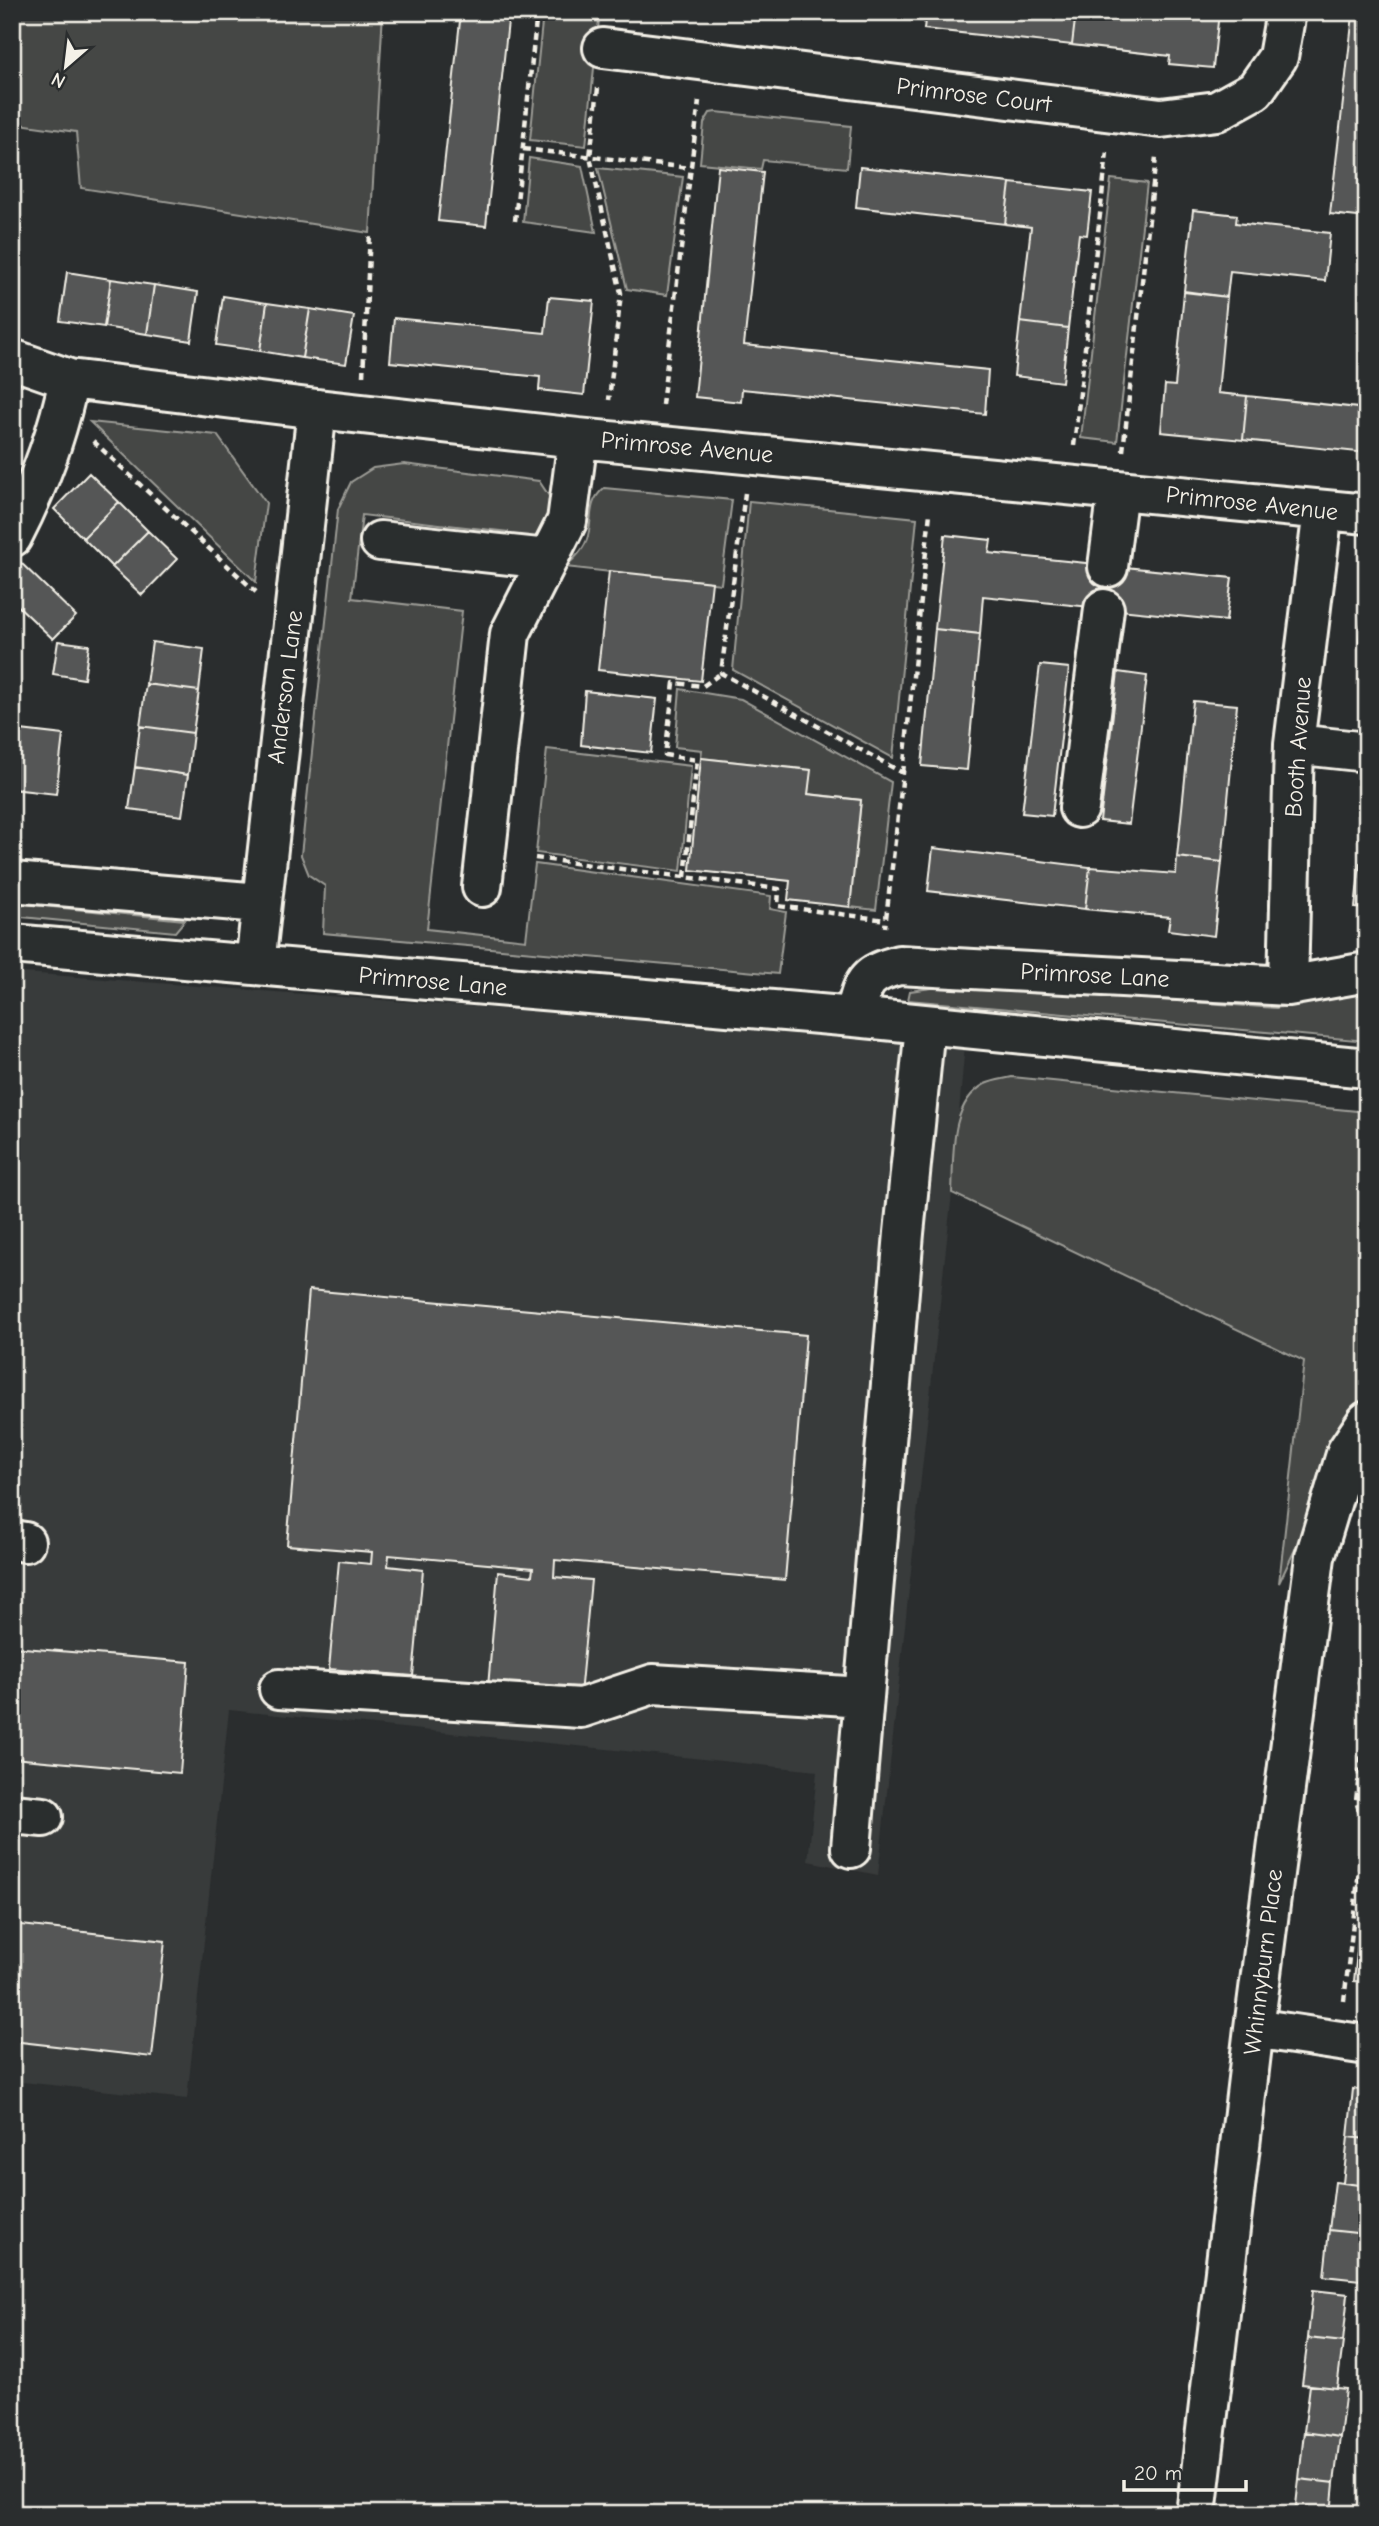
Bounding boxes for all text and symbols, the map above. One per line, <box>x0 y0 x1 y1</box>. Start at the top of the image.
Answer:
north arrow <box>32 32 102 102</box>
text: N <box>48 68 69 93</box>
street label: Primrose Court <box>895 72 1054 119</box>
street label: Primrose Avenue <box>600 426 774 468</box>
street label: Primrose Avenue <box>1165 480 1339 526</box>
street label: Anderson Lane <box>262 609 308 765</box>
street label: Booth Avenue <box>1279 676 1317 818</box>
street label: Primrose Lane <box>1020 957 1170 993</box>
street label: Primrose Lane <box>357 961 509 1001</box>
street label: Whinnyburn Place <box>1238 1867 1288 2057</box>
scale bar <box>1124 2449 1246 2493</box>
text: 20 m <box>1134 2461 1182 2485</box>

